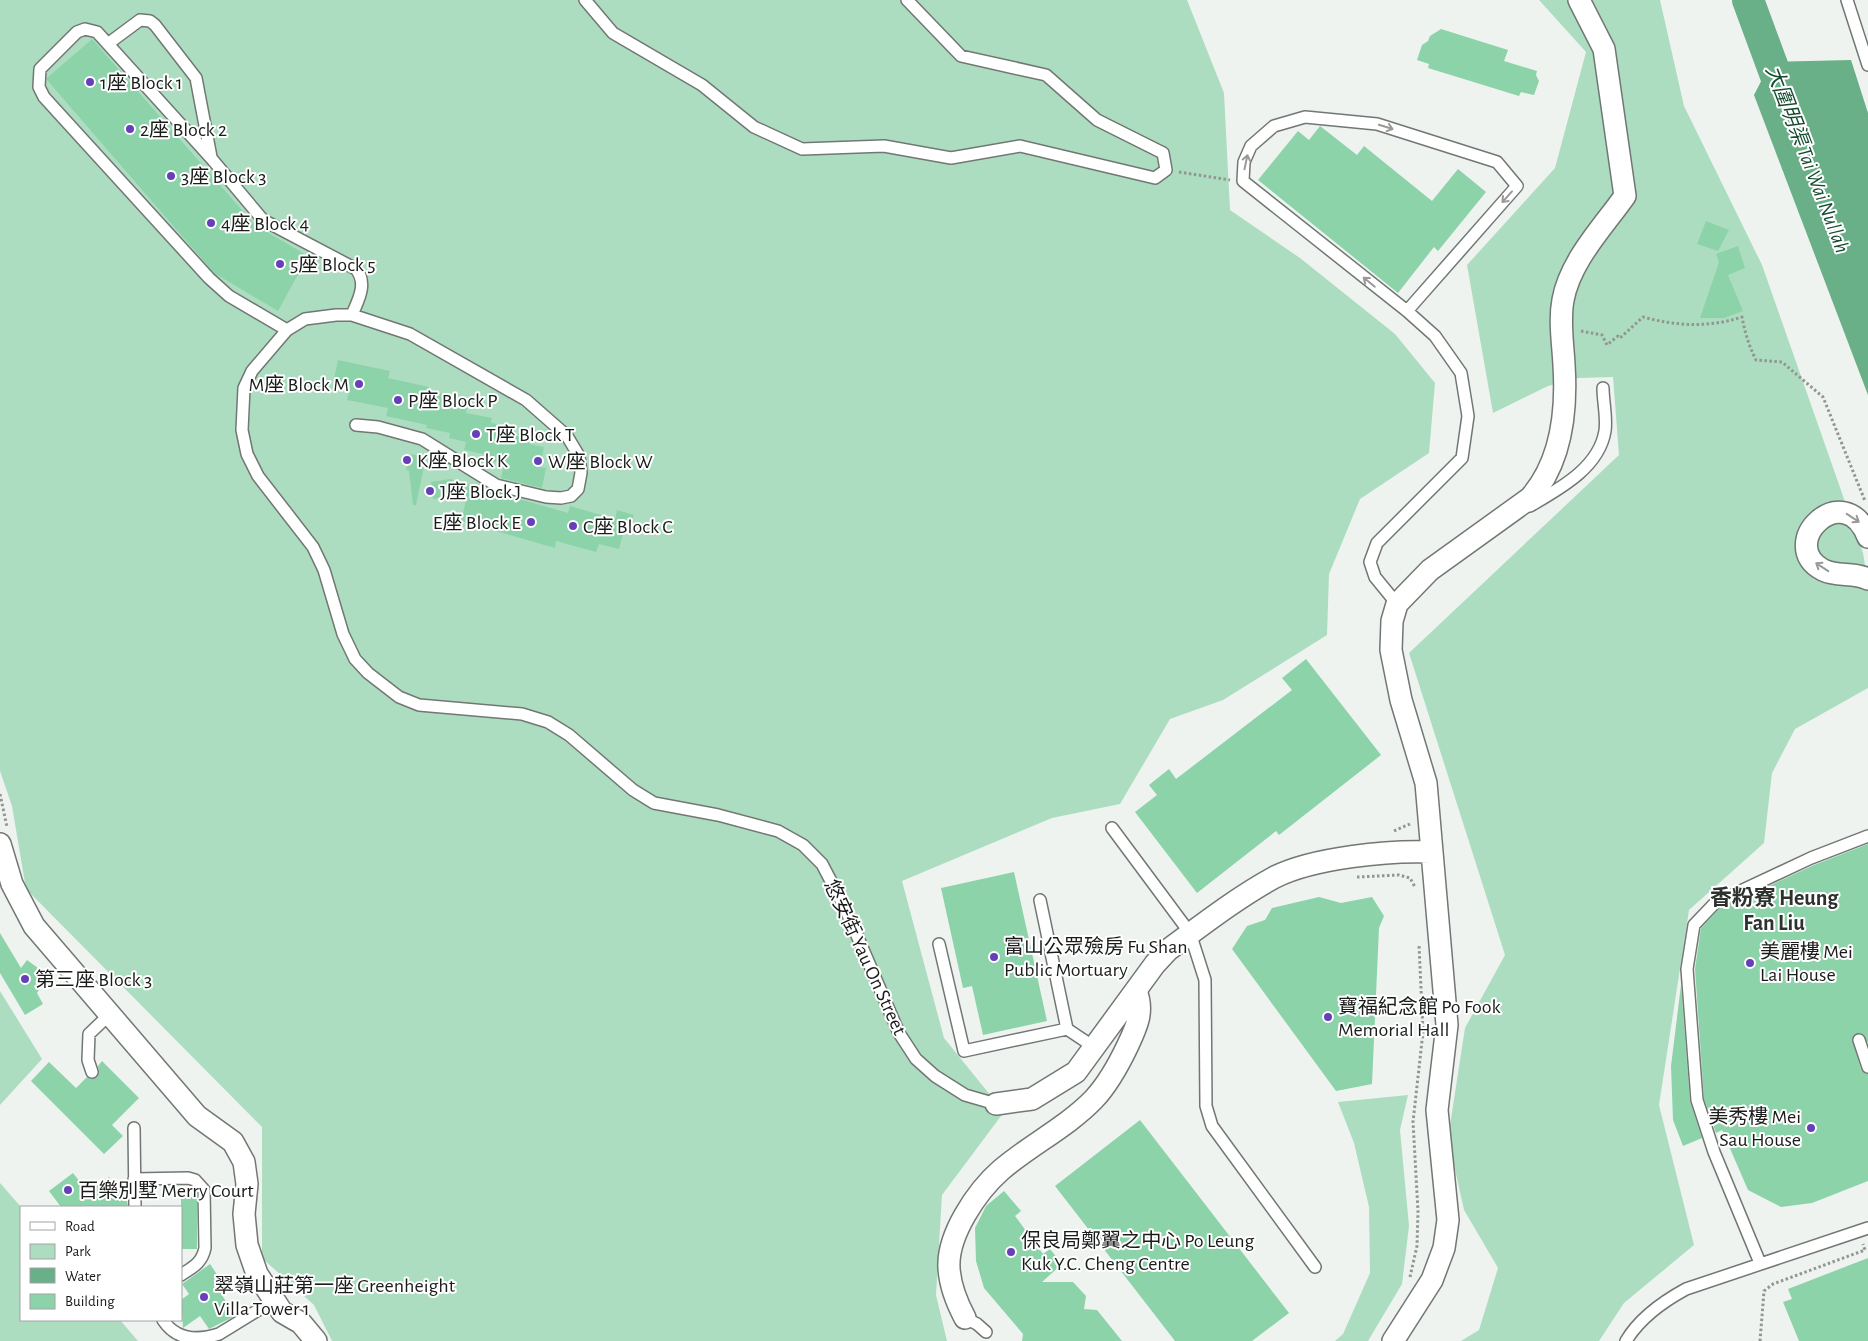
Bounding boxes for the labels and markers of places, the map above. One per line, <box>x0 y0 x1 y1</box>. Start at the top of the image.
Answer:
place label: 1座 Block 1 <box>100 72 183 93</box>
marker: 1座 Block 1 <box>84 76 96 88</box>
place label: 2座 Block 2 <box>140 119 227 140</box>
marker: 2座 Block 2 <box>124 123 136 135</box>
place label: 3座 Block 3 <box>181 166 266 187</box>
marker: 3座 Block 3 <box>165 170 177 182</box>
place label: 4座 Block 4 <box>221 213 309 234</box>
marker: 4座 Block 4 <box>205 217 217 229</box>
place label: 5座 Block 5 <box>290 254 376 275</box>
marker: 5座 Block 5 <box>274 258 286 270</box>
place label: M座 Block M <box>249 374 349 395</box>
marker: M座 Block M <box>353 378 365 390</box>
place label: P座 Block P <box>408 390 498 411</box>
marker: P座 Block P <box>392 394 404 406</box>
place label: T座 Block T <box>486 424 575 445</box>
marker: T座 Block T <box>470 428 482 440</box>
place label: K座 Block K <box>417 450 508 471</box>
place label: W座 Block W <box>548 451 653 472</box>
marker: K座 Block K <box>401 454 413 466</box>
marker: W座 Block W <box>532 455 544 467</box>
place label: J座 Block J <box>440 481 521 502</box>
marker: J座 Block J <box>424 485 436 497</box>
place label: E座 Block E <box>433 512 521 533</box>
marker: E座 Block E <box>525 516 537 528</box>
place label: C座 Block C <box>583 516 673 537</box>
marker: C座 Block C <box>567 520 579 532</box>
place label: 富山公眾殮房 Fu Shan Public Mortuary <box>1004 936 1188 980</box>
place label: 美麗樓 Mei Lai House <box>1760 940 1853 985</box>
marker: 富山公眾殮房 Fu Shan Public Mortuary <box>988 951 1000 963</box>
marker: 美麗樓 Mei Lai House <box>1744 957 1756 969</box>
place label: 第三座 Block 3 <box>35 969 152 990</box>
marker: 第三座 Block 3 <box>19 973 31 985</box>
place label: 寶福紀念館 Po Fook Memorial Hall <box>1338 995 1501 1040</box>
marker: 寶福紀念館 Po Fook Memorial Hall <box>1322 1011 1334 1023</box>
place label: 美秀樓 Mei Sau House <box>1708 1105 1801 1150</box>
marker: 美秀樓 Mei Sau House <box>1805 1122 1817 1134</box>
place label: 百樂別墅 Merry Court <box>78 1180 254 1201</box>
marker: 百樂別墅 Merry Court <box>62 1184 74 1196</box>
place label: 保良局鄭翼之中心 Po Leung Kuk Y.C. Cheng Centre <box>1021 1229 1255 1274</box>
marker: 保良局鄭翼之中心 Po Leung Kuk Y.C. Cheng Centre <box>1005 1246 1017 1258</box>
place label: 翠嶺山莊第一座 Greenheight Villa Tower 1 <box>214 1275 456 1319</box>
marker: 翠嶺山莊第一座 Greenheight Villa Tower 1 <box>198 1291 210 1303</box>

